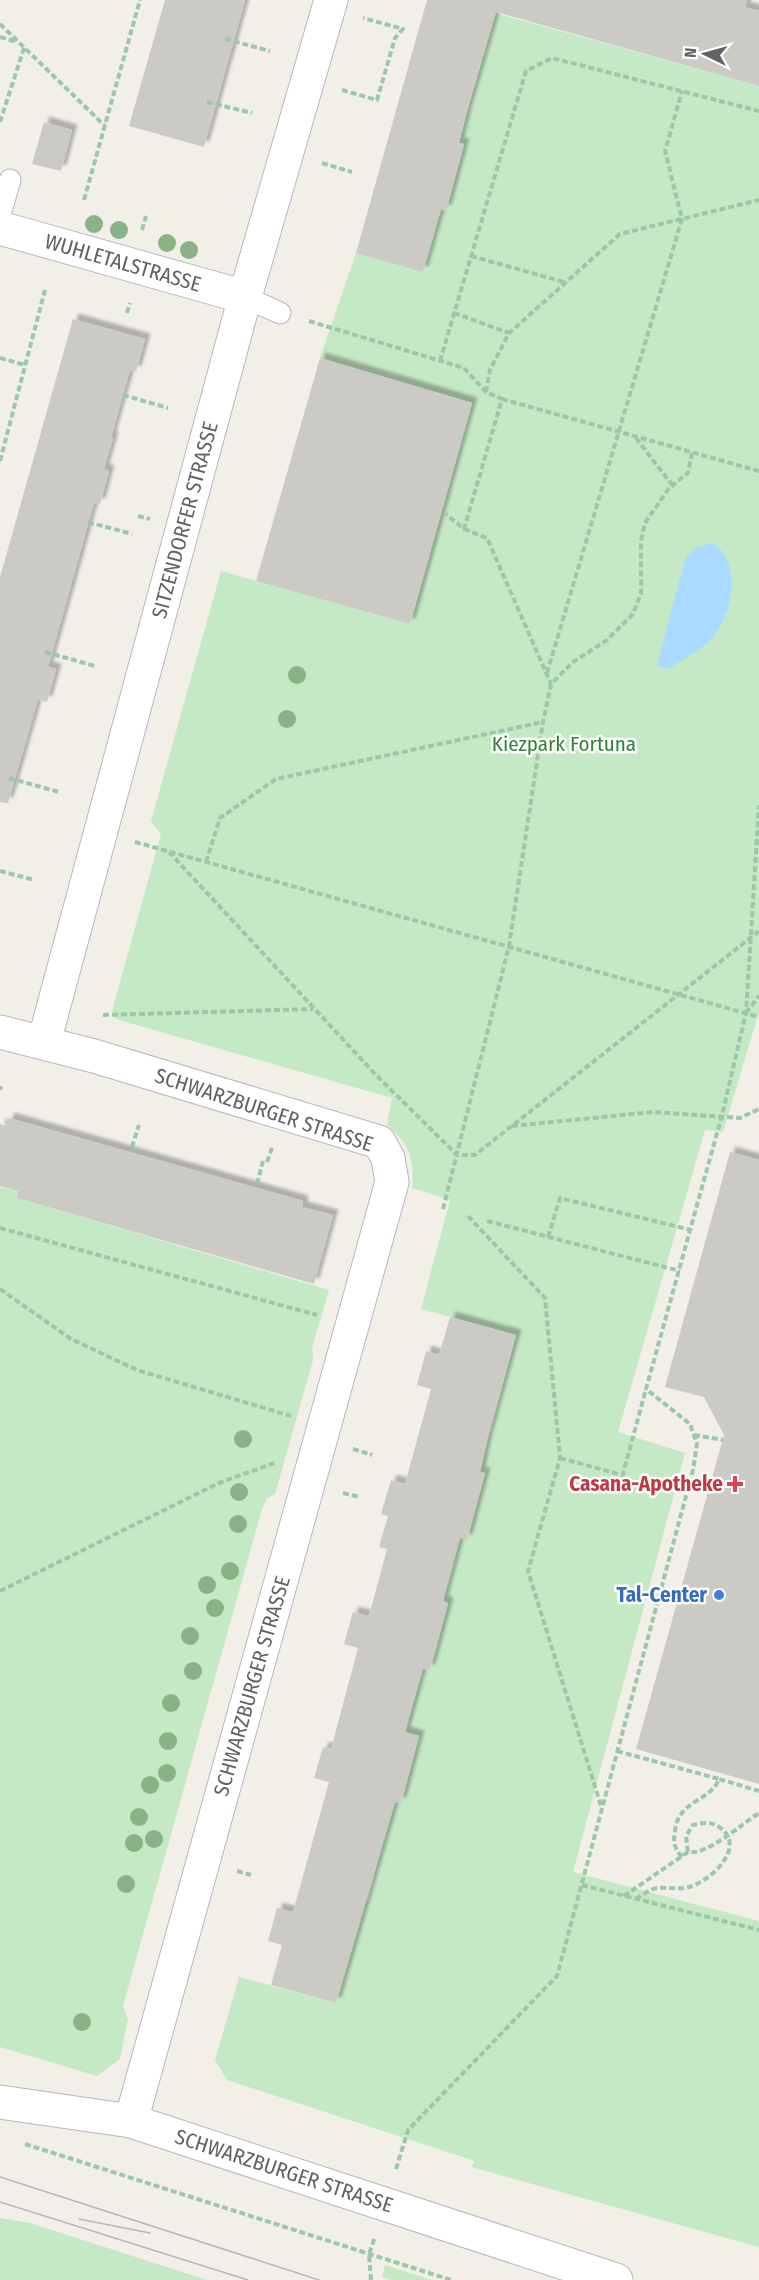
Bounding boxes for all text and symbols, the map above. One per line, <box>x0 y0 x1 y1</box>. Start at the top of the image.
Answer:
north arrow <box>675 24 735 84</box>
text: N <box>681 47 700 58</box>
street label: WUHLETALSTRASSE <box>42 228 204 298</box>
street label: SITZENDORFER STRASSE <box>146 419 224 621</box>
park label: Kiezpark Fortuna <box>492 731 636 757</box>
street label: SCHWARZBURGER STRASSE <box>152 1062 376 1158</box>
place label: Casana-Apotheke <box>569 1471 723 1497</box>
marker: Casana-Apotheke <box>728 1477 742 1491</box>
street label: SCHWARZBURGER STRASSE <box>208 1573 296 1799</box>
place label: Tal-Center <box>617 1582 707 1608</box>
marker: Tal-Center <box>712 1588 726 1602</box>
street label: SCHWARZBURGER STRASSE <box>172 2123 396 2219</box>

